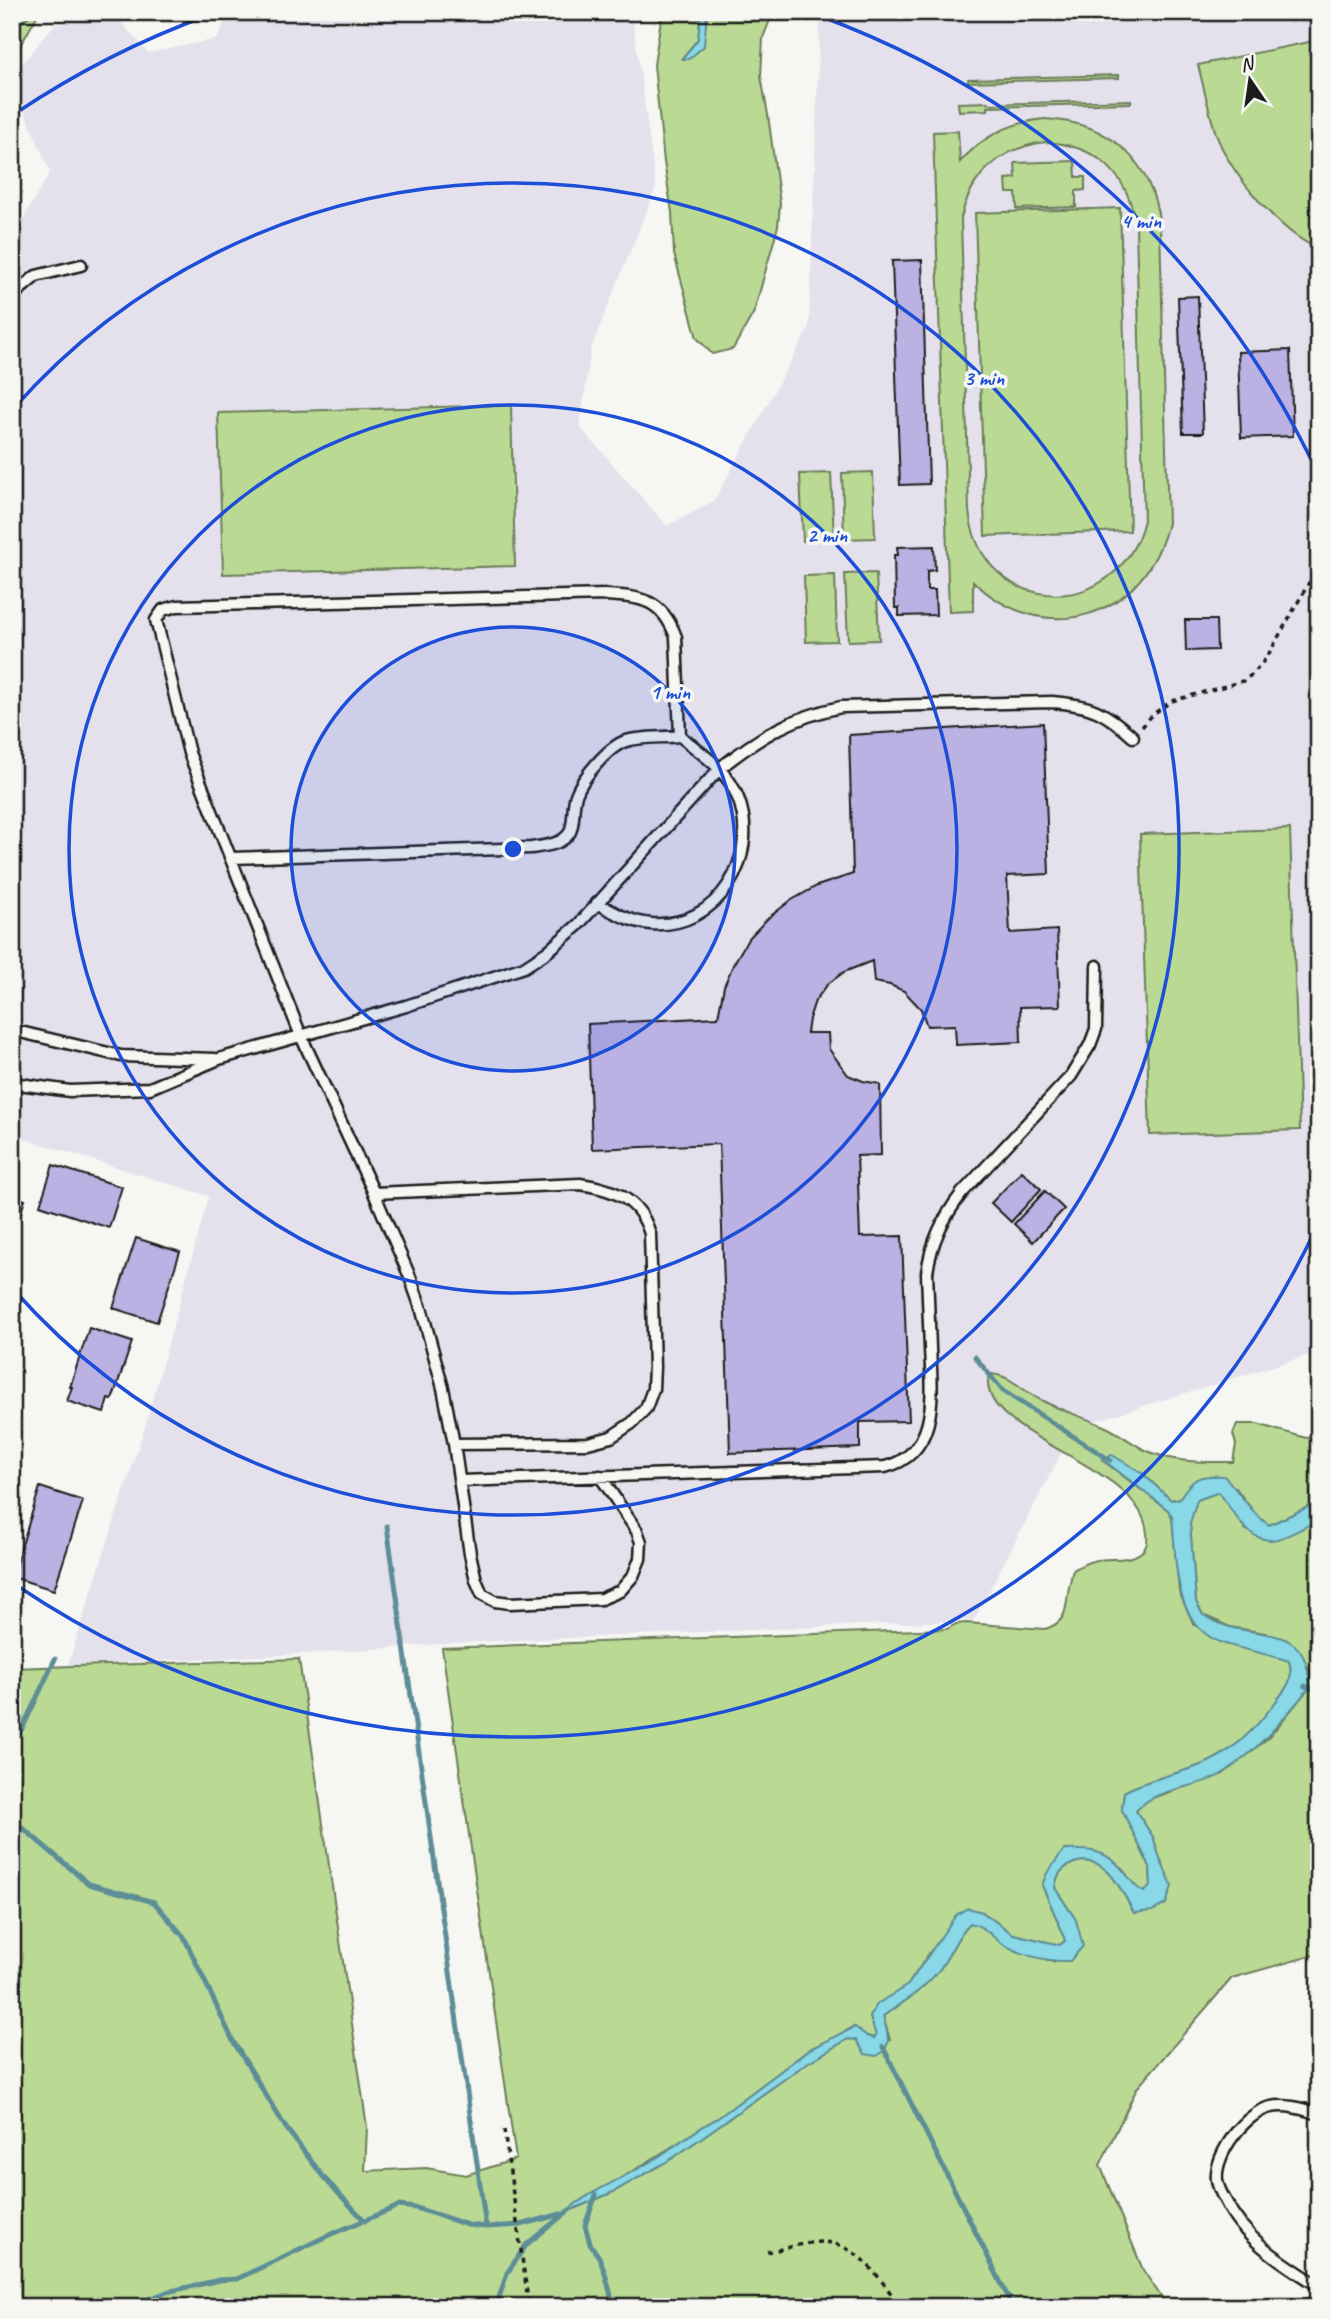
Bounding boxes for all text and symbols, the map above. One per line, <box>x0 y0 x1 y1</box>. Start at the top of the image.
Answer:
north arrow <box>1216 46 1286 116</box>
text: N <box>1238 51 1258 77</box>
text: 4 min <box>1121 208 1161 234</box>
text: 3 min <box>964 365 1004 391</box>
text: 2 min <box>807 522 847 548</box>
text: 1 min <box>650 679 690 705</box>
centre of rings <box>501 837 525 861</box>

